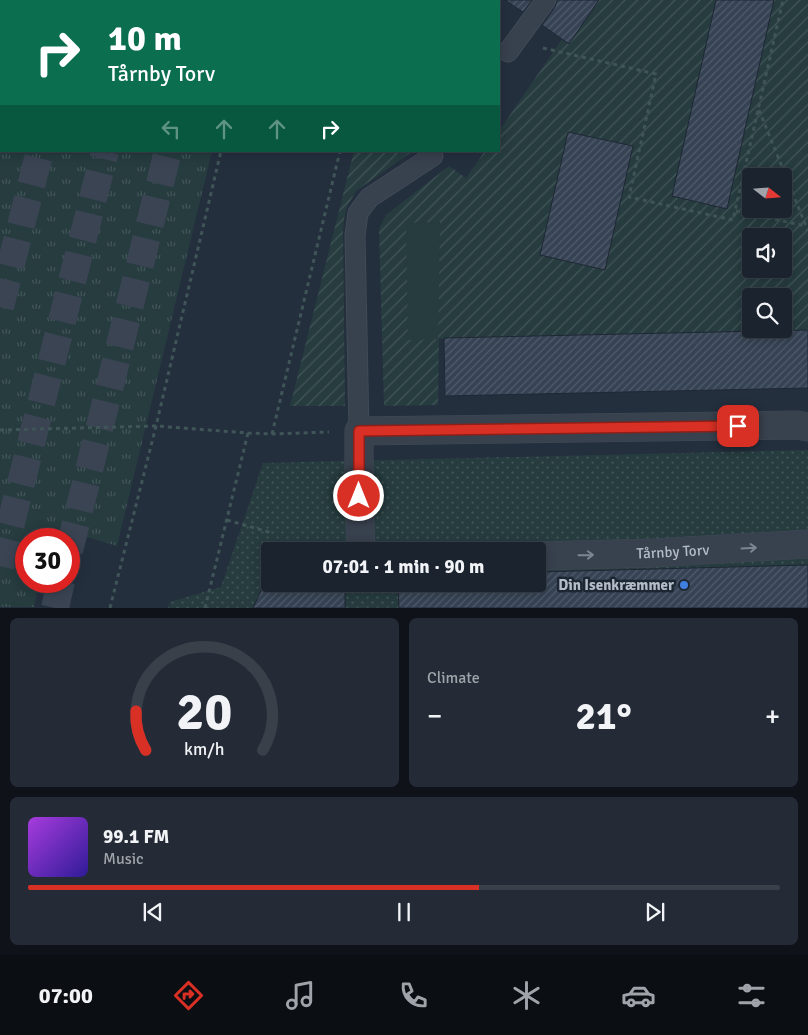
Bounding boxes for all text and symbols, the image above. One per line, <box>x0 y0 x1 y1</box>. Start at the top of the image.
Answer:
text: 10 m <box>108 17 182 60</box>
icon: right <box>25 20 90 85</box>
text: Tårnby Torv <box>108 60 215 87</box>
icon: left <box>157 115 185 143</box>
icon: ahead <box>210 115 238 143</box>
icon: ahead <box>263 115 291 143</box>
icon: right <box>316 115 344 143</box>
north arrow <box>742 168 792 218</box>
map controls <box>742 168 792 338</box>
button: sound <box>742 228 792 278</box>
button: search <box>742 288 792 338</box>
pin <box>717 405 759 447</box>
icon: arrive <box>724 412 752 440</box>
position arrow <box>332 469 384 521</box>
speed limit sign: 30 <box>15 528 80 593</box>
street label: Tårnby Torv <box>636 541 710 562</box>
one-way arrow <box>740 543 756 552</box>
one-way arrow <box>578 550 594 559</box>
text: 07:01 · 1 min · 90 m <box>323 555 484 579</box>
place label: Din Isenkræmmer <box>558 576 674 594</box>
marker: Din Isenkræmmer <box>678 579 690 591</box>
text: Climate <box>427 668 480 688</box>
text: 20 <box>176 680 233 744</box>
text: 21° <box>575 693 632 740</box>
text: − <box>427 699 442 733</box>
text: + <box>765 699 780 733</box>
text: km/h <box>184 738 225 760</box>
text: 99.1 FM <box>103 825 169 849</box>
text: Music <box>103 849 144 869</box>
icon: previous <box>139 898 167 926</box>
icon: pause <box>390 898 418 926</box>
icon: next <box>641 898 669 926</box>
icon: directions <box>171 978 206 1013</box>
icon: music <box>283 978 318 1013</box>
icon: phone <box>396 978 431 1013</box>
icon: climate <box>509 978 544 1013</box>
icon: car <box>621 978 656 1013</box>
icon: filters <box>734 978 769 1013</box>
text: 07:00 <box>39 982 93 1009</box>

